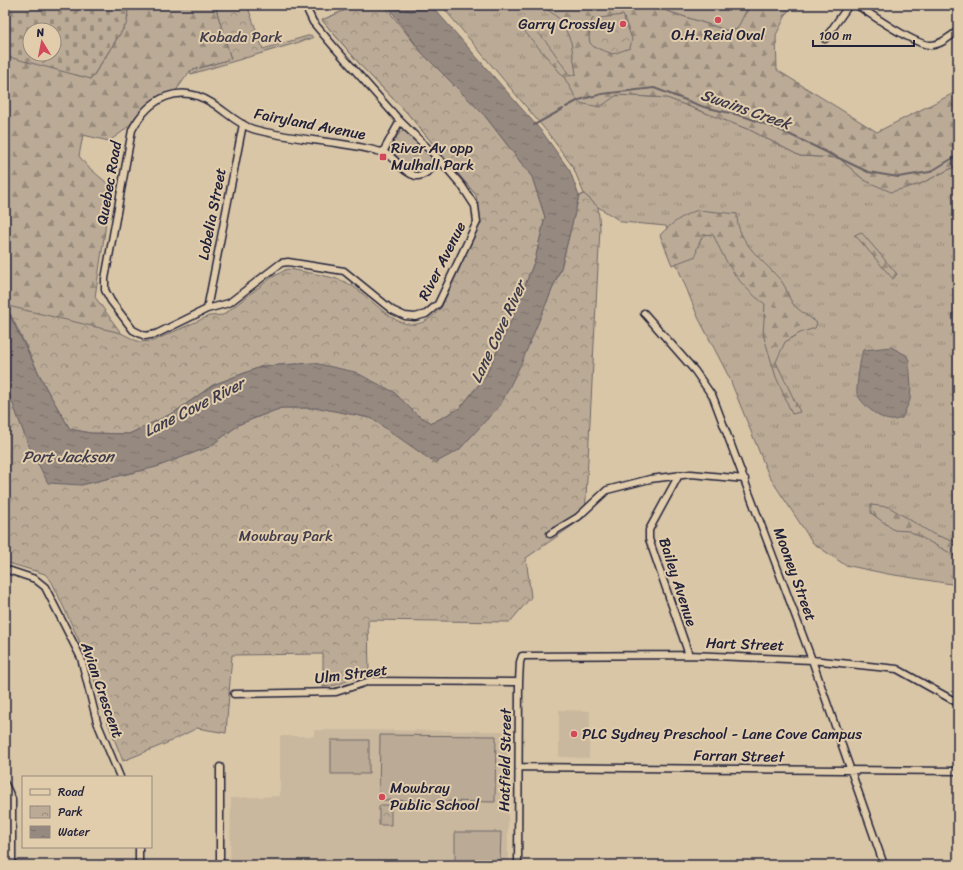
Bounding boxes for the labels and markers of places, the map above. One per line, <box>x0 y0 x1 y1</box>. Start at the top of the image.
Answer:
place label: Garry Crossley <box>518 11 615 37</box>
marker: O.H. Reid Oval <box>713 15 723 25</box>
marker: Garry Crossley <box>618 19 628 29</box>
place label: O.H. Reid Oval <box>671 22 766 48</box>
place label: River Av opp Mulhall Park <box>391 135 474 178</box>
marker: River Av opp Mulhall Park <box>378 152 388 162</box>
place label: PLC Sydney Preschool - Lane Cove Campus <box>582 721 862 747</box>
marker: PLC Sydney Preschool - Lane Cove Campus <box>569 729 579 739</box>
place label: Mowbray Public School <box>390 775 480 818</box>
marker: Mowbray Public School <box>377 792 387 802</box>

